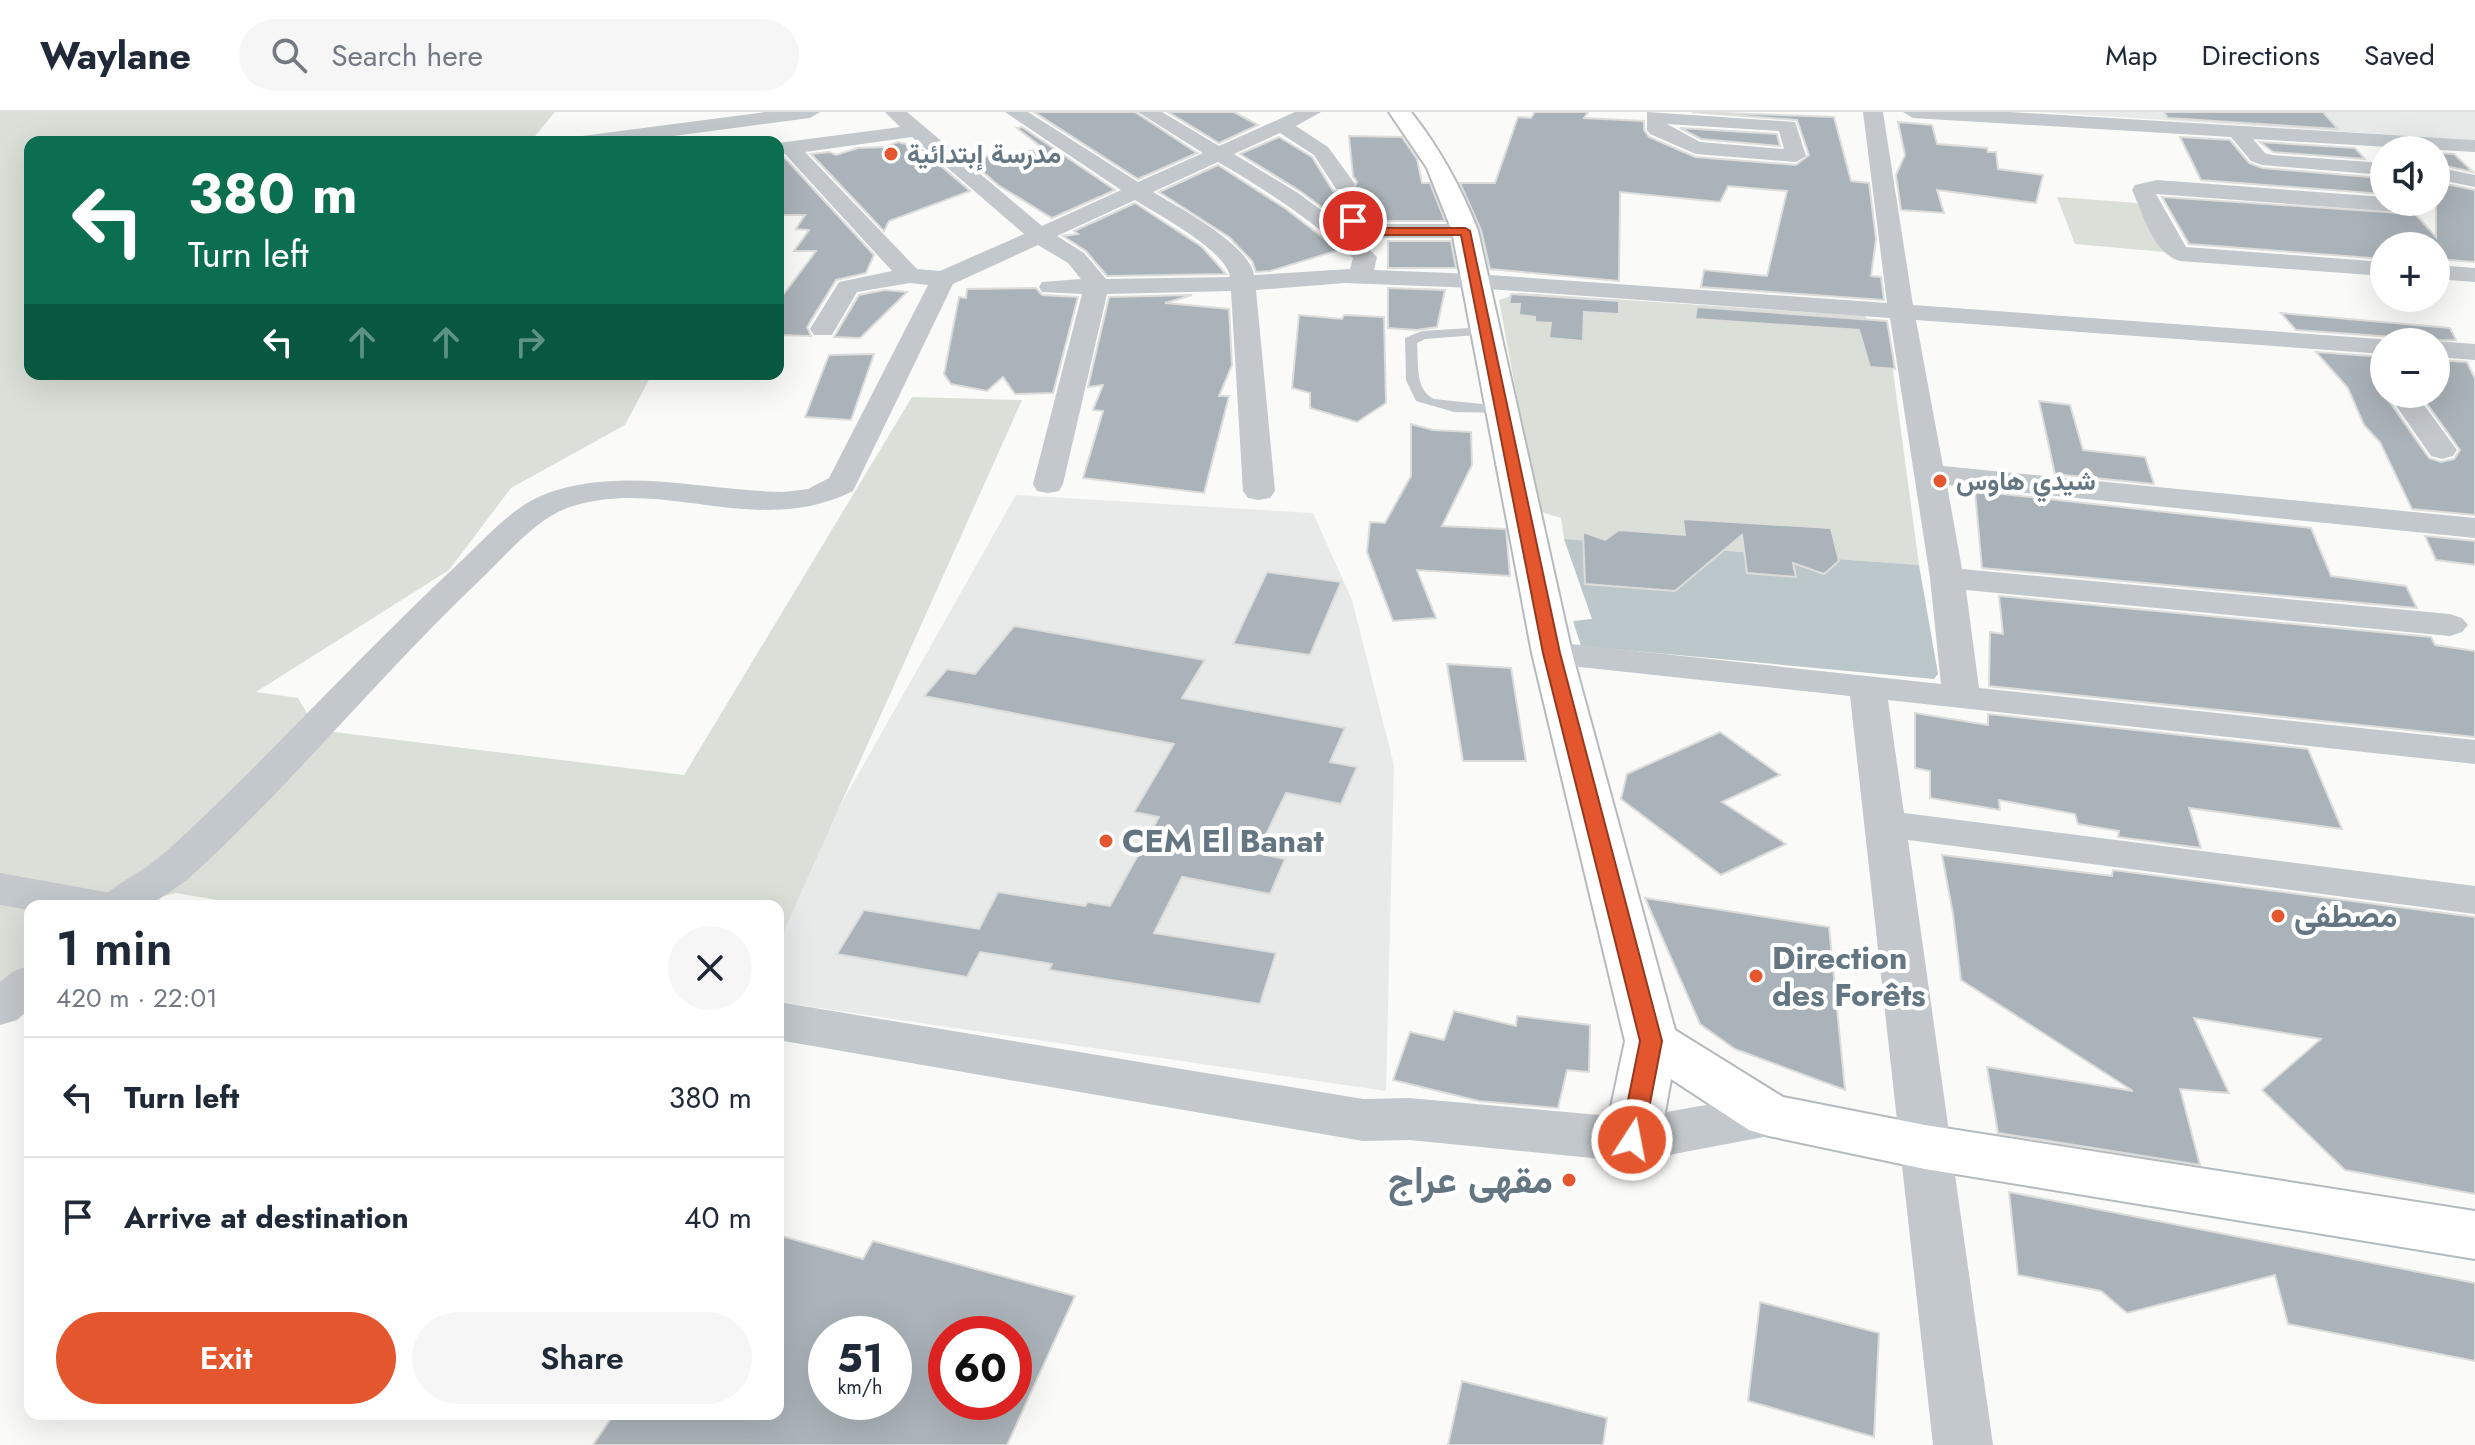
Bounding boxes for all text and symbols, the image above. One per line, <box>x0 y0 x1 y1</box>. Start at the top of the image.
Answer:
search box <box>239 19 799 91</box>
text: Waylane <box>40 28 191 83</box>
icon: search <box>267 33 311 77</box>
text: Search here <box>331 34 483 77</box>
text: Map <box>2105 35 2157 76</box>
text: Directions <box>2201 35 2320 76</box>
text: Saved <box>2364 35 2435 76</box>
place label: مدرسة إبتدائية <box>907 135 1061 173</box>
map controls <box>2370 136 2450 408</box>
button: sound <box>2370 136 2450 216</box>
marker: مدرسة إبتدائية <box>882 145 900 163</box>
text: 380 m <box>188 153 358 234</box>
icon: left <box>56 168 160 272</box>
pin <box>1319 187 1387 255</box>
icon: arrive <box>1331 199 1375 243</box>
text: Turn left <box>188 228 309 280</box>
button: + <box>2370 232 2450 312</box>
icon: left <box>256 320 300 364</box>
icon: ahead <box>340 320 384 364</box>
icon: ahead <box>424 320 468 364</box>
icon: right <box>508 320 552 364</box>
button: − <box>2370 328 2450 408</box>
place label: شيدي هاوس <box>1956 462 2096 503</box>
marker: شيدي هاوس <box>1931 472 1949 490</box>
place label: CEM El Banat <box>1122 818 1325 864</box>
marker: CEM El Banat <box>1097 832 1115 850</box>
place label: مصطفى <box>2294 893 2397 939</box>
marker: مصطفى <box>2269 907 2287 925</box>
text: 1 min <box>56 914 173 983</box>
button: close <box>668 926 752 1010</box>
place label: Direction des Forêts <box>1772 935 1926 1018</box>
marker: Direction des Forêts <box>1747 967 1765 985</box>
text: 420 m · 22:01 <box>56 979 218 1017</box>
icon: left <box>56 1075 100 1119</box>
text: Turn left <box>124 1076 239 1119</box>
text: 380 m <box>669 1076 752 1119</box>
position arrow <box>1590 1098 1674 1182</box>
place label: مقهى عراج <box>1388 1152 1553 1207</box>
marker: مقهى عراج <box>1560 1171 1578 1189</box>
icon: arrive <box>56 1195 100 1239</box>
text: Arrive at destination <box>124 1196 409 1239</box>
text: 40 m <box>684 1196 752 1239</box>
button: Exit <box>56 1312 396 1404</box>
button: Share <box>412 1312 752 1404</box>
speed limit sign: 60 <box>928 1316 1032 1420</box>
text: 51 <box>837 1329 883 1387</box>
text: km/h <box>837 1373 883 1402</box>

